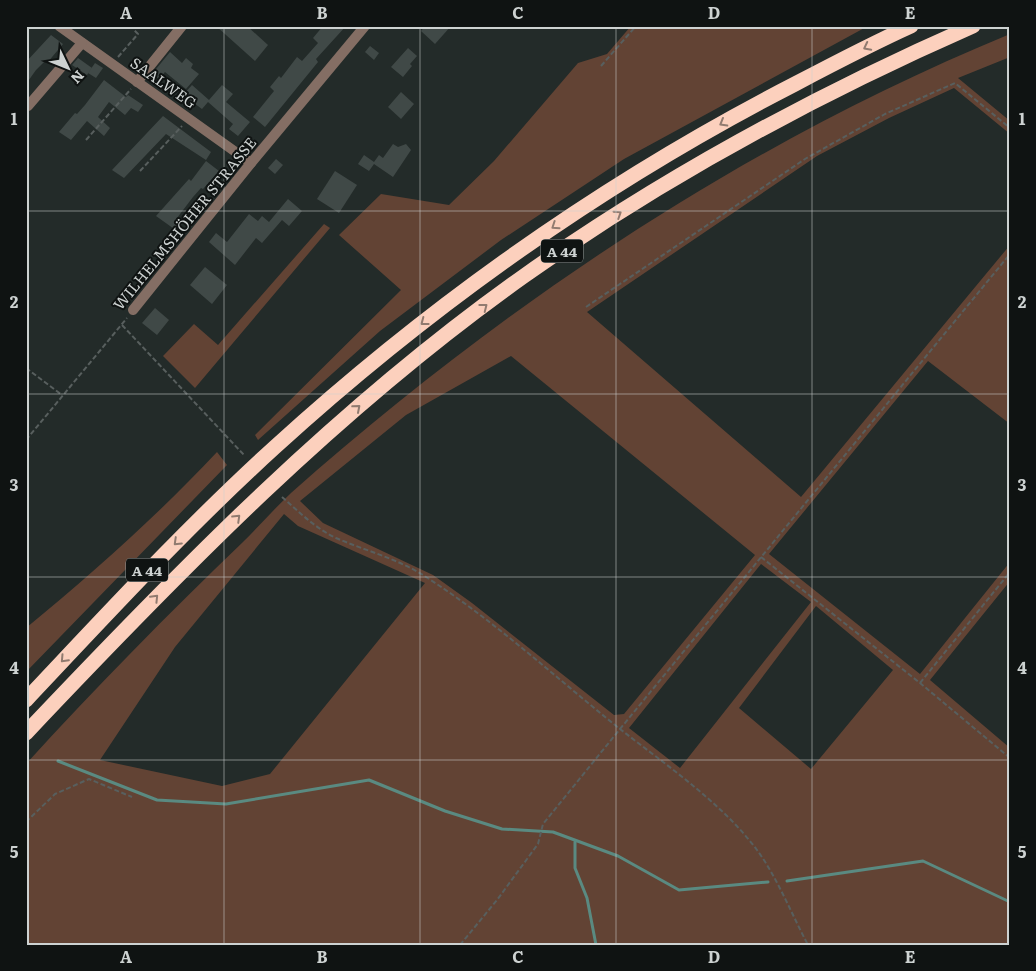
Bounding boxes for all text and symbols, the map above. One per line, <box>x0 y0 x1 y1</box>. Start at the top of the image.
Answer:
text: A <box>120 0 132 24</box>
text: B <box>316 0 328 24</box>
text: C <box>512 0 524 24</box>
text: D <box>708 0 720 24</box>
text: E <box>905 0 916 24</box>
one-way arrow <box>863 41 872 51</box>
north arrow <box>42 42 92 92</box>
street label: SAALWEG <box>126 51 202 113</box>
text: N <box>67 66 90 89</box>
text: 1 <box>11 106 18 130</box>
text: 1 <box>1019 106 1026 130</box>
one-way arrow <box>720 116 729 126</box>
street label: WILHELMSHÖHER STRASSE <box>107 132 261 314</box>
one-way arrow <box>612 211 621 221</box>
one-way arrow <box>551 220 561 229</box>
road number: A 44 <box>541 240 583 262</box>
text: 2 <box>10 289 19 313</box>
text: 2 <box>1018 289 1027 313</box>
one-way arrow <box>478 304 487 312</box>
one-way arrow <box>421 316 430 324</box>
one-way arrow <box>352 405 361 414</box>
text: 3 <box>10 472 19 496</box>
text: 3 <box>1018 472 1027 496</box>
one-way arrow <box>231 514 240 523</box>
one-way arrow <box>173 536 182 545</box>
road number: A 44 <box>126 558 168 582</box>
one-way arrow <box>149 595 158 604</box>
one-way arrow <box>61 654 70 663</box>
text: 4 <box>9 655 19 679</box>
text: 4 <box>1017 655 1027 679</box>
text: 5 <box>10 839 19 863</box>
text: 5 <box>1018 839 1027 863</box>
text: A <box>120 944 132 968</box>
text: B <box>316 944 328 968</box>
text: C <box>512 944 524 968</box>
text: D <box>708 944 720 968</box>
text: E <box>905 944 916 968</box>

